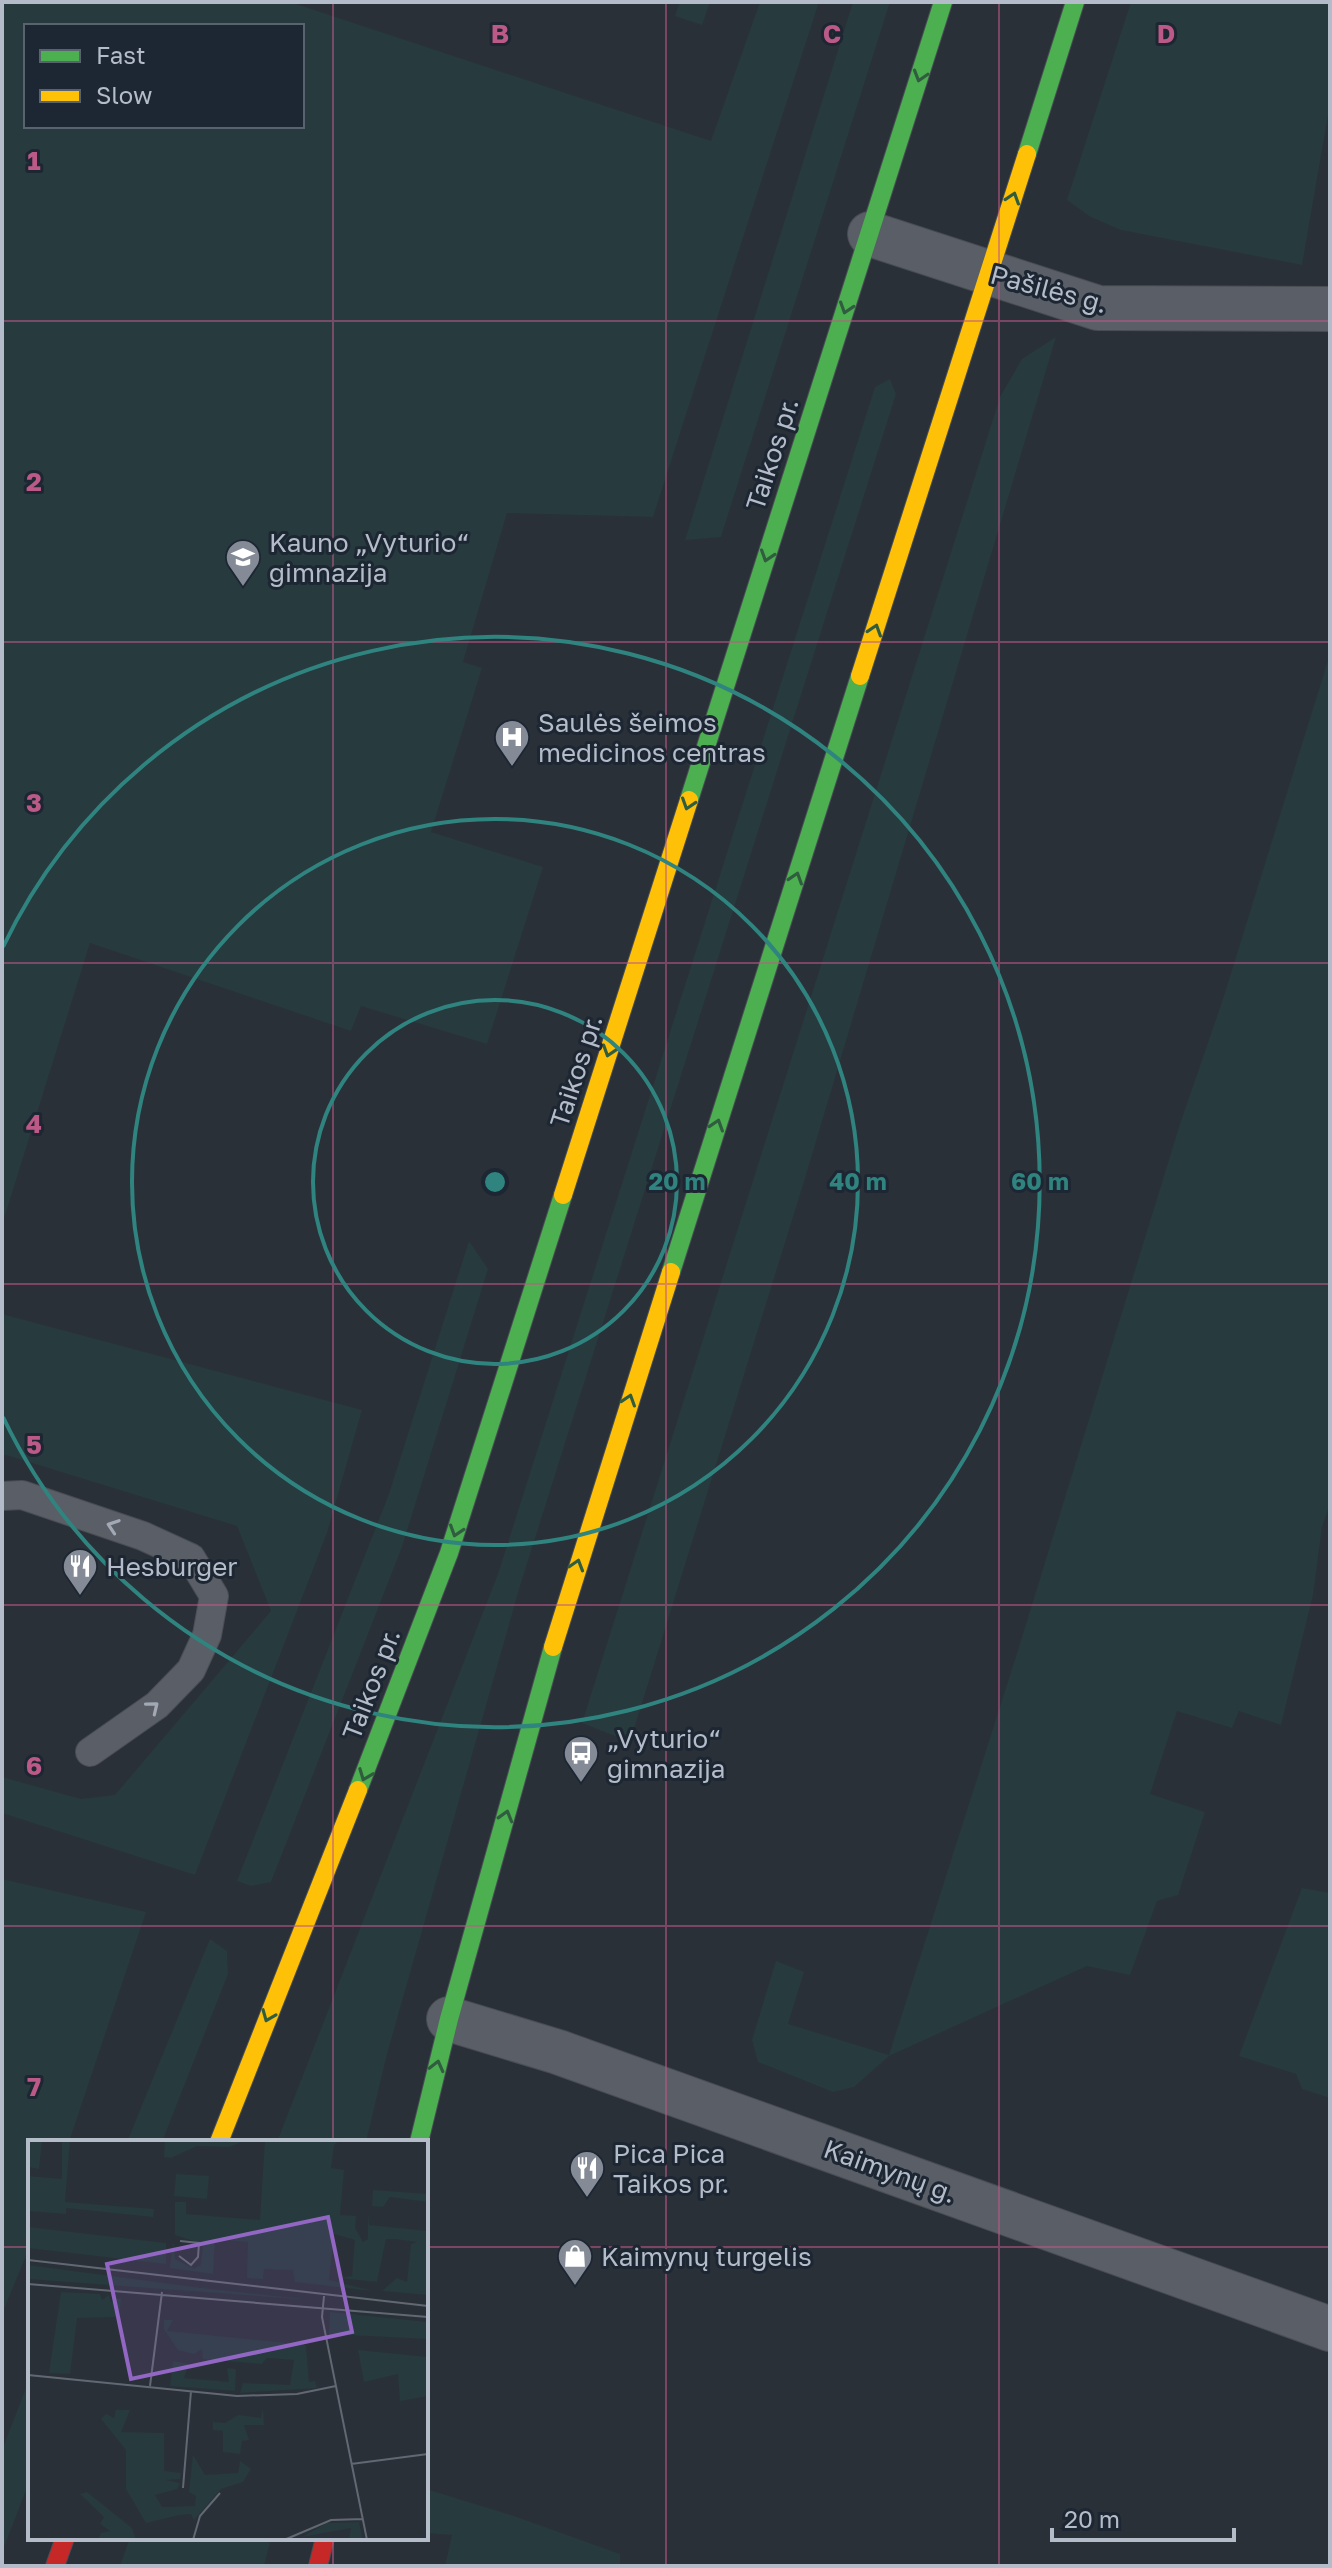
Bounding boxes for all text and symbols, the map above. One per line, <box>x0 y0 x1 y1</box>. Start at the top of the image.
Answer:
text: B <box>491 18 509 49</box>
text: C <box>823 18 841 49</box>
text: D <box>1157 18 1175 49</box>
legend <box>24 24 304 128</box>
text: Fast <box>96 40 146 69</box>
one-way arrow <box>913 69 929 83</box>
text: Slow <box>96 80 152 109</box>
text: 1 <box>27 145 41 176</box>
one-way arrow <box>1003 192 1019 206</box>
street label: Pašilės g. <box>987 259 1111 319</box>
one-way arrow <box>839 301 855 315</box>
street label: Taikos pr. <box>739 394 805 514</box>
text: 2 <box>26 466 42 497</box>
place label: Kauno „Vyturio“ gimnazija <box>269 527 469 588</box>
school or university icon: Kauno „Vyturio“ gimnazija <box>224 538 262 588</box>
one-way arrow <box>760 549 776 562</box>
one-way arrow <box>866 624 882 638</box>
place label: Saulės šeimos medicinos centras <box>538 707 766 768</box>
hospital icon: Saulės šeimos medicinos centras <box>493 718 531 768</box>
text: 3 <box>26 787 42 818</box>
one-way arrow <box>681 796 697 810</box>
one-way arrow <box>787 871 803 885</box>
street label: Taikos pr. <box>543 1011 609 1131</box>
one-way arrow <box>602 1044 618 1058</box>
text: 4 <box>26 1108 42 1139</box>
one-way arrow <box>708 1119 724 1133</box>
text: 20 m <box>648 1166 706 1195</box>
text: 40 m <box>829 1166 887 1195</box>
text: 60 m <box>1011 1166 1069 1195</box>
centre of rings <box>481 1168 509 1196</box>
one-way arrow <box>620 1393 636 1407</box>
text: 5 <box>26 1429 42 1460</box>
one-way arrow <box>106 1519 120 1535</box>
one-way arrow <box>449 1524 465 1537</box>
restaurant icon: Hesburger <box>61 1547 99 1597</box>
place label: Hesburger <box>106 1551 237 1582</box>
one-way arrow <box>568 1559 584 1573</box>
street label: Taikos pr. <box>336 1624 406 1744</box>
one-way arrow <box>144 1702 159 1716</box>
place label: „Vyturio“ gimnazija <box>607 1723 726 1784</box>
bus stop icon: „Vyturio“ gimnazija <box>562 1734 600 1784</box>
text: 6 <box>26 1750 42 1781</box>
one-way arrow <box>358 1767 375 1781</box>
one-way arrow <box>497 1809 513 1823</box>
one-way arrow <box>262 2008 278 2022</box>
one-way arrow <box>428 2060 445 2074</box>
text: 7 <box>27 2071 41 2102</box>
street label: Kaimynų g. <box>820 2133 960 2209</box>
place label: Pica Pica Taikos pr. <box>613 2138 729 2199</box>
inset map <box>28 2140 428 2540</box>
restaurant icon: Pica Pica Taikos pr. <box>568 2149 606 2199</box>
shop icon: Kaimynų turgelis <box>556 2237 594 2287</box>
place label: Kaimynų turgelis <box>601 2241 812 2272</box>
scale bar <box>1052 2492 1234 2542</box>
text: 20 m <box>1064 2504 1120 2533</box>

